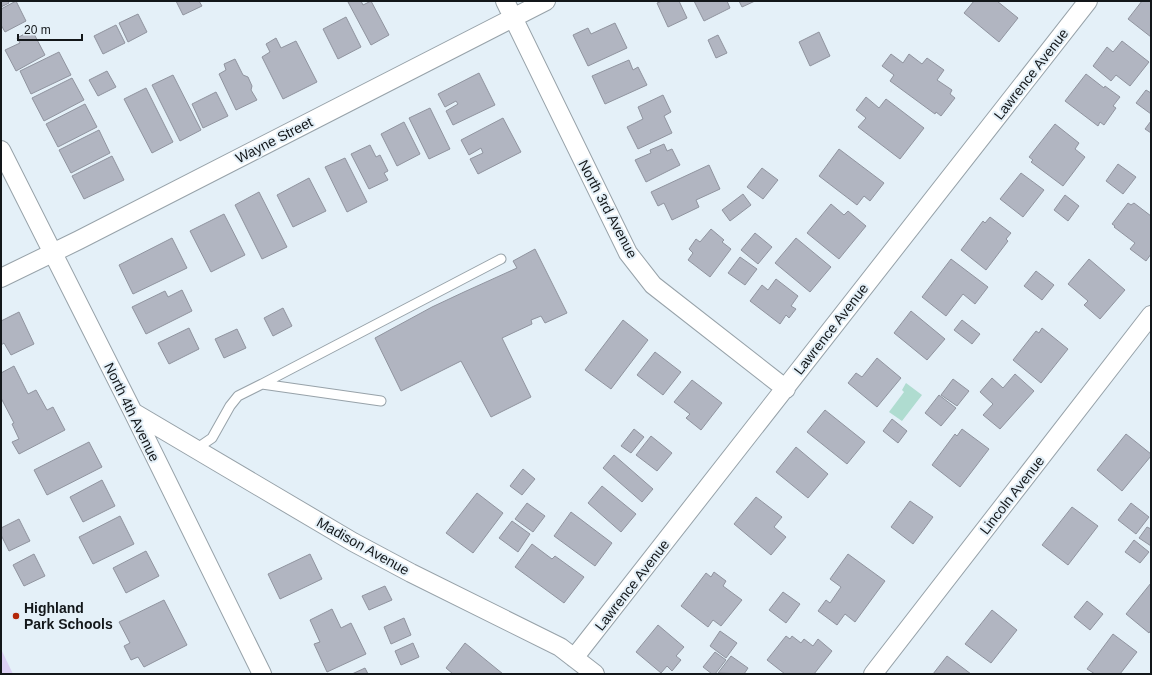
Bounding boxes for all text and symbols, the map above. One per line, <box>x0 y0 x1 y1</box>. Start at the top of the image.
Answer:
scale bar <box>18 16 82 42</box>
text: 20 m <box>24 23 51 37</box>
street label: Lawrence Avenue <box>991 25 1072 123</box>
street label: Wayne Street <box>233 114 315 166</box>
street label: North 3rd Avenue <box>575 157 641 261</box>
street label: Lawrence Avenue <box>791 280 872 378</box>
street label: North 4th Avenue <box>101 360 163 464</box>
street label: Lincoln Avenue <box>977 453 1048 537</box>
street label: Madison Avenue <box>314 514 412 578</box>
street label: Lawrence Avenue <box>592 536 673 634</box>
place label: Highland Park Schools <box>24 600 113 632</box>
marker: Highland Park Schools <box>11 611 21 621</box>

